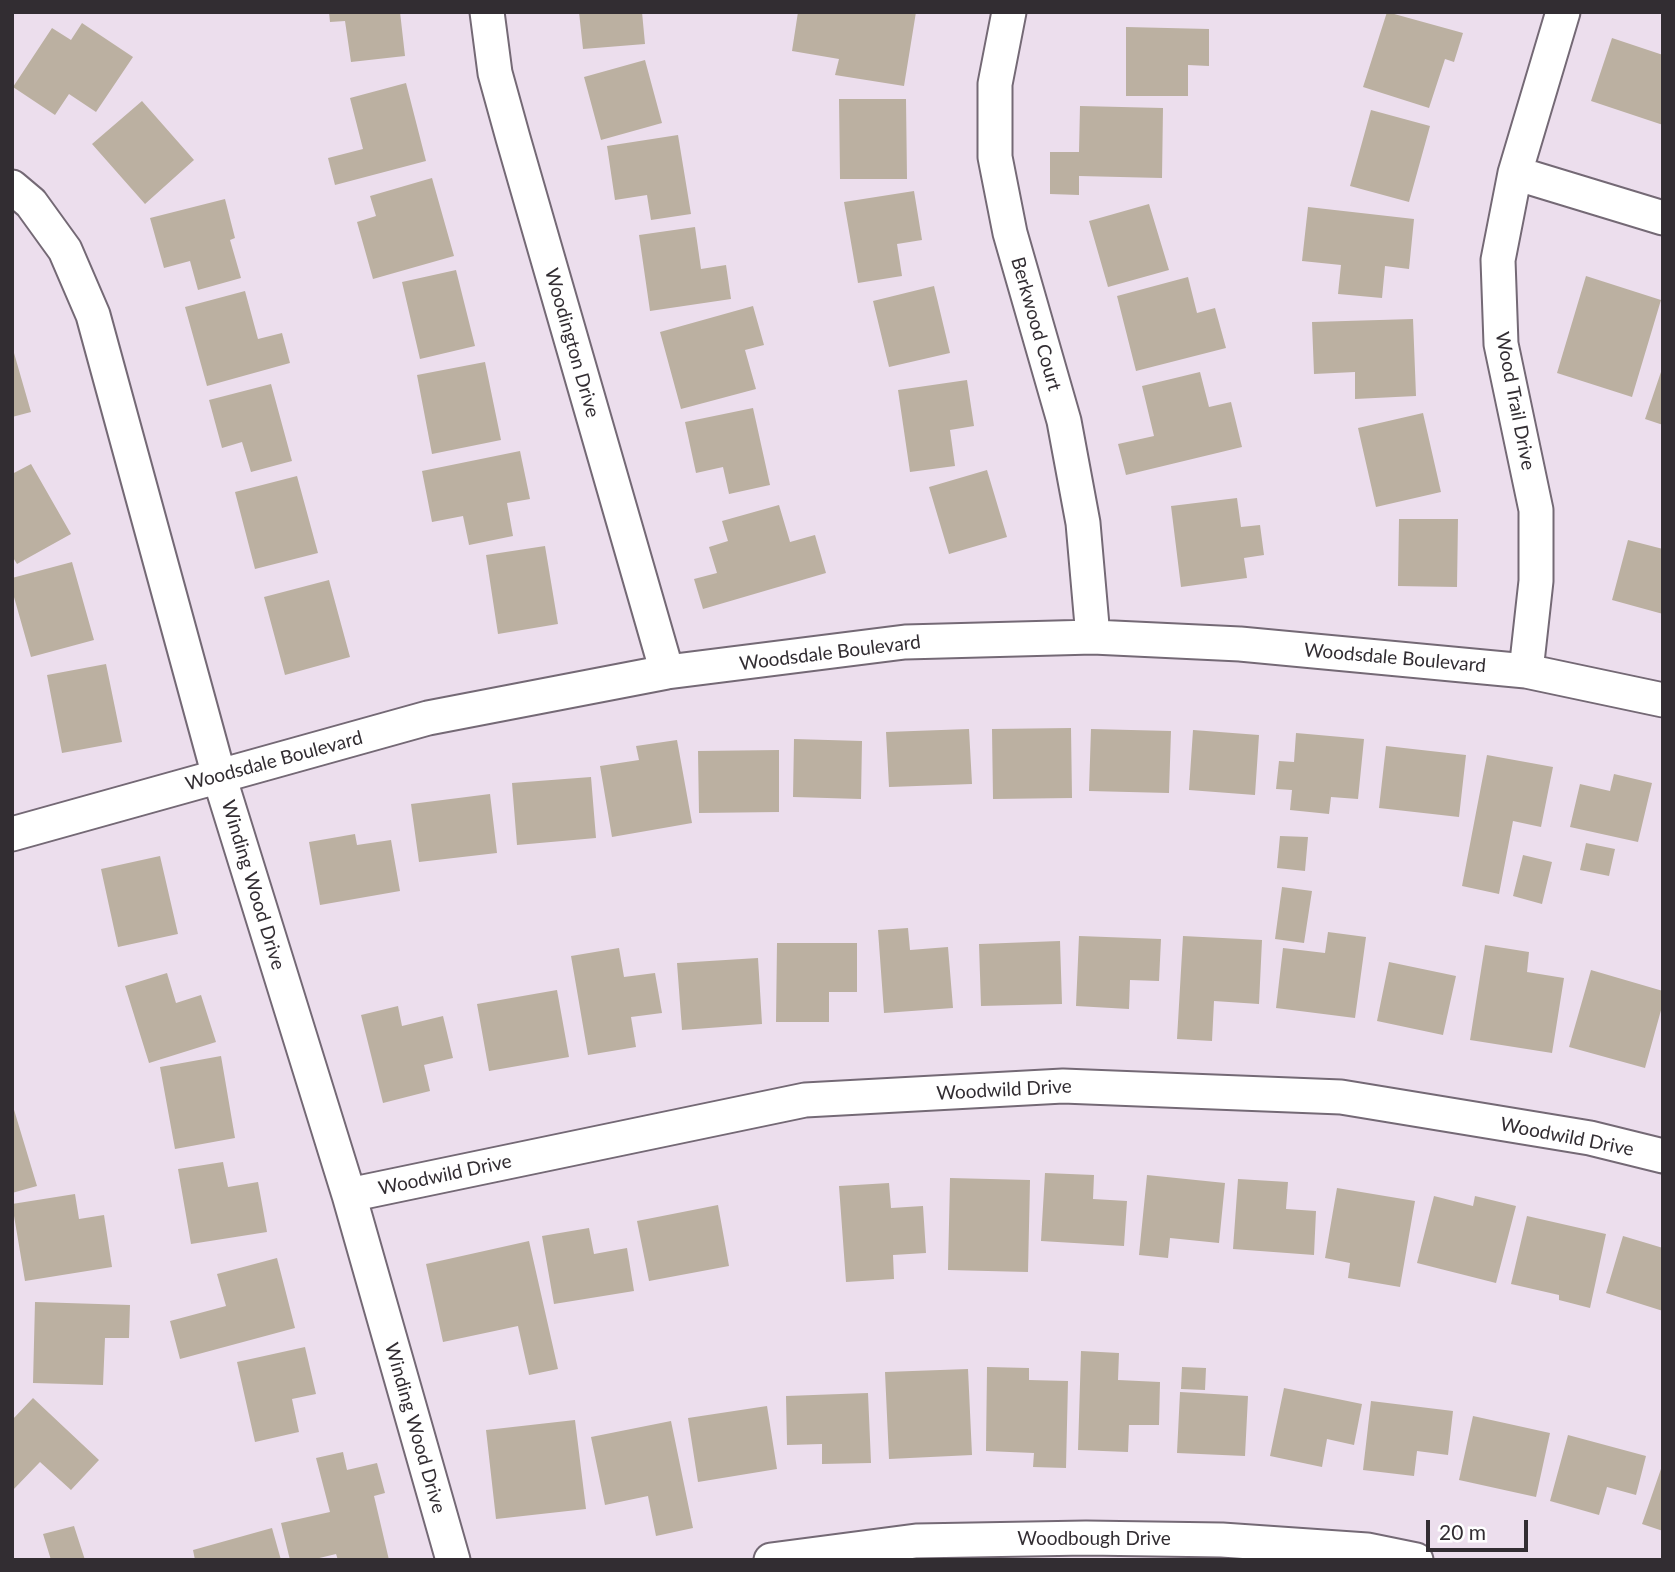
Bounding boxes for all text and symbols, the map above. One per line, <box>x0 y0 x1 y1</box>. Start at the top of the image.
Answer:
street label: Berkwood Court <box>1006 254 1066 394</box>
street label: Woodington Drive <box>540 266 604 420</box>
street label: Wood Trail Drive <box>1490 330 1540 472</box>
street label: Woodsdale Boulevard <box>738 631 922 675</box>
street label: Woodsdale Boulevard <box>1303 639 1487 677</box>
street label: Woodsdale Boulevard <box>183 726 365 796</box>
street label: Winding Wood Drive <box>216 797 290 973</box>
street label: Woodwild Drive <box>936 1075 1072 1105</box>
street label: Woodwild Drive <box>1498 1113 1636 1161</box>
street label: Woodwild Drive <box>376 1150 514 1200</box>
street label: Winding Wood Drive <box>380 1340 450 1516</box>
scale bar <box>1430 1506 1532 1550</box>
text: 20 m <box>1439 1519 1486 1544</box>
street label: Woodbough Drive <box>1017 1528 1171 1550</box>

